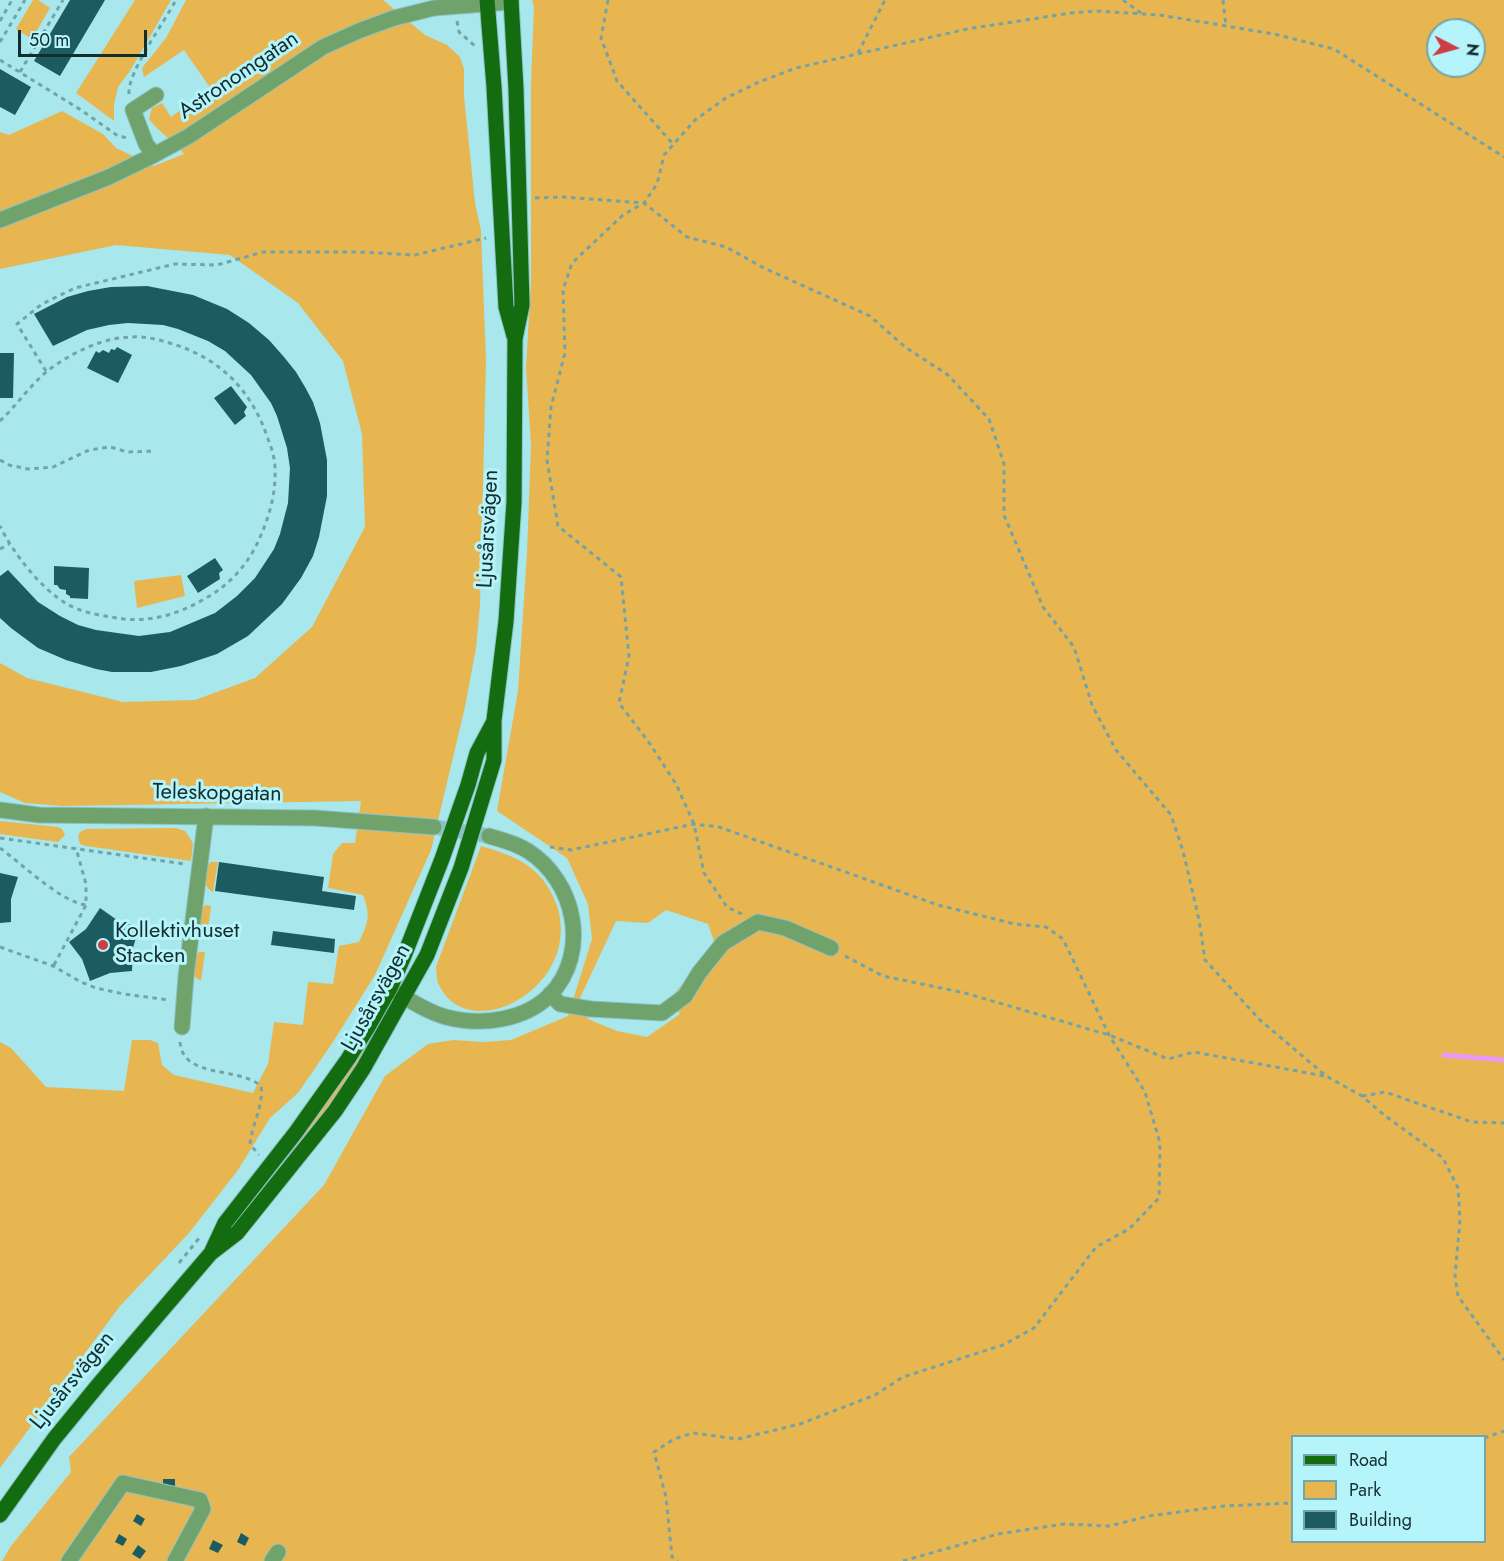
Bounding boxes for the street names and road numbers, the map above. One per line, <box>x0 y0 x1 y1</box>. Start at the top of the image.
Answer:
street label: Astronomgatan <box>174 26 304 126</box>
street label: Ljusårsvägen <box>473 469 505 589</box>
street label: Teleskopgatan <box>152 780 282 808</box>
street label: Ljusårsvägen <box>337 940 417 1056</box>
street label: Ljusårsvägen <box>25 1327 121 1435</box>

